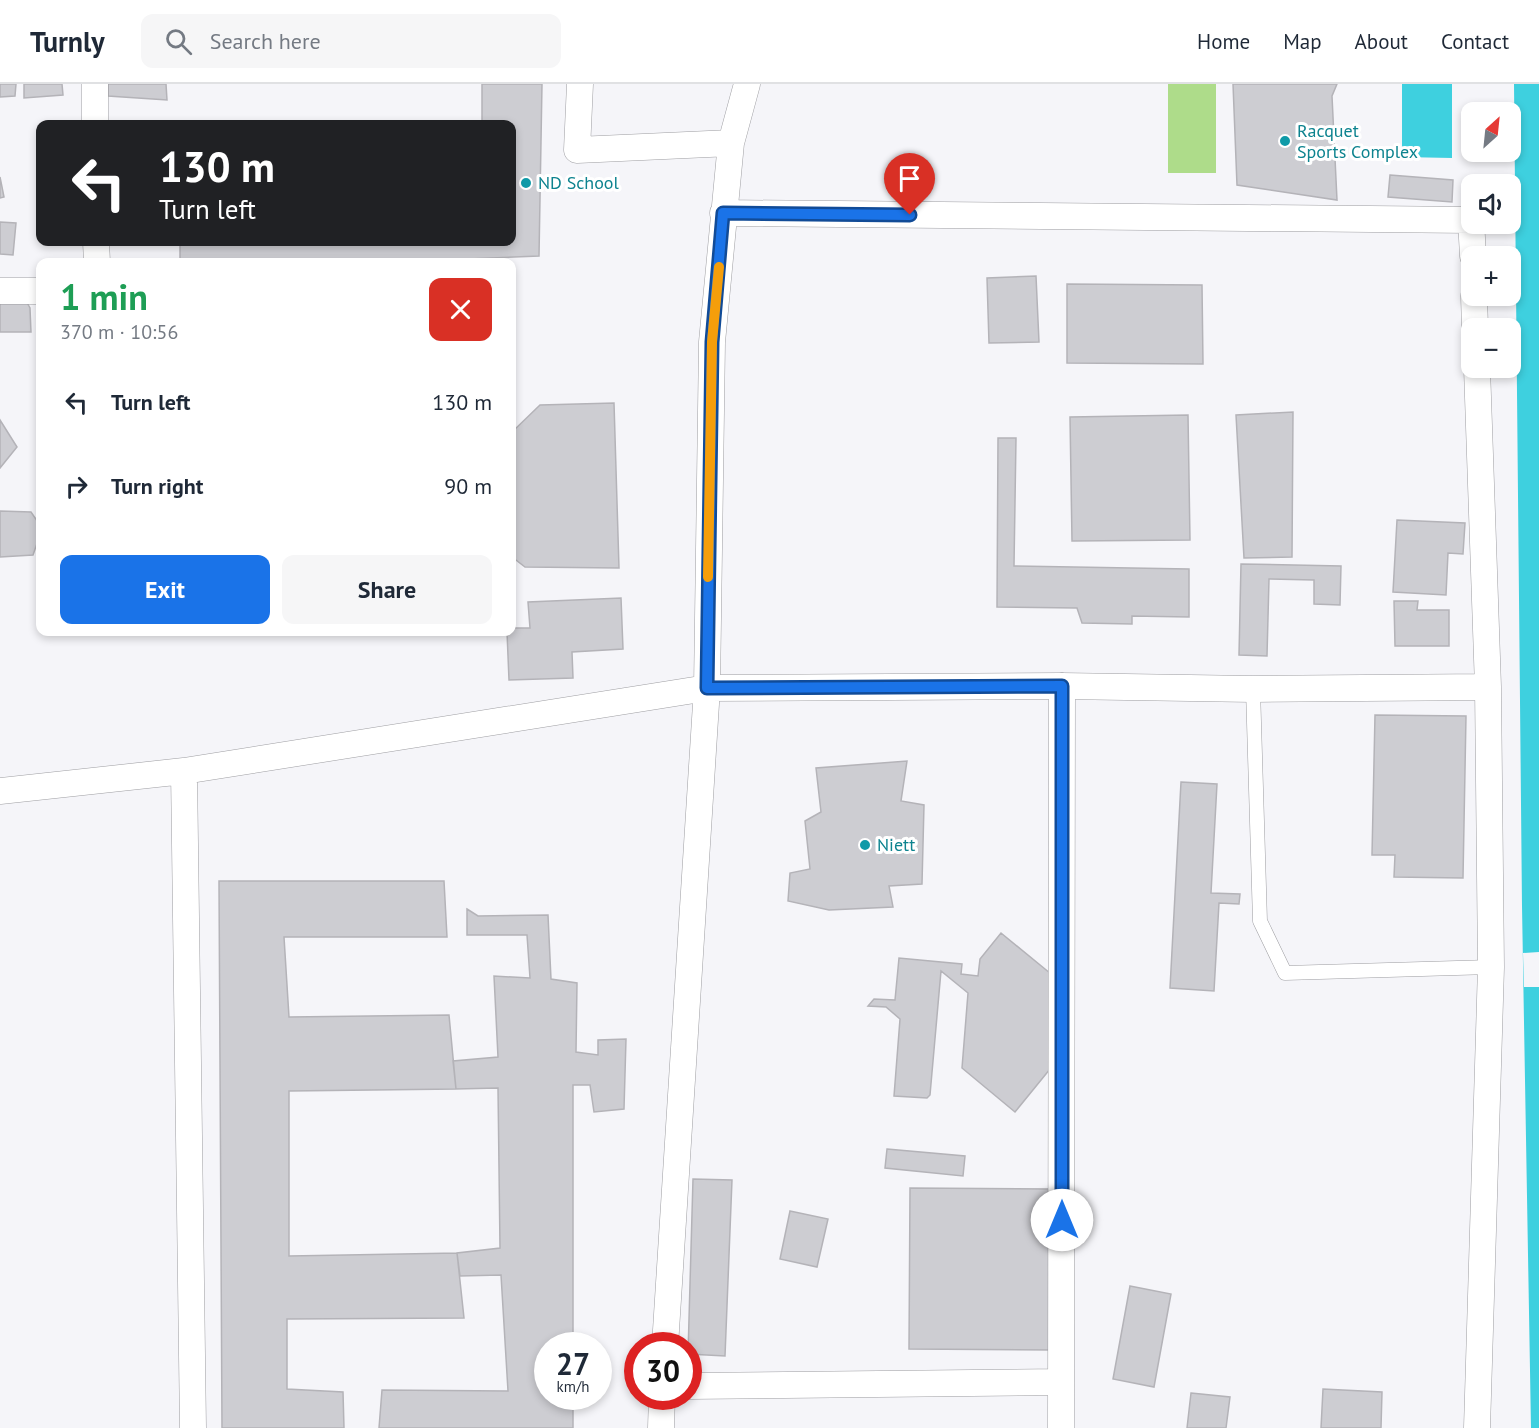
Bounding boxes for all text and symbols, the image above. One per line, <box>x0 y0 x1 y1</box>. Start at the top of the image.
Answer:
search box <box>141 14 561 68</box>
text: Turnly <box>30 23 105 60</box>
icon: search <box>162 25 195 58</box>
text: Search here <box>210 27 321 55</box>
text: Home <box>1197 28 1250 55</box>
text: Map <box>1283 28 1322 55</box>
text: About <box>1355 28 1408 55</box>
text: Contact <box>1441 28 1509 55</box>
north arrow <box>1461 102 1521 162</box>
map controls <box>1461 102 1521 378</box>
place label: Racquet Sports Complex <box>1297 119 1418 163</box>
marker: Racquet Sports Complex <box>1278 134 1292 148</box>
text: 130 m <box>159 139 275 194</box>
icon: left <box>60 144 138 222</box>
pin <box>884 153 935 215</box>
icon: arrive <box>893 162 926 195</box>
place label: ND School <box>538 171 620 194</box>
button: sound <box>1461 174 1521 234</box>
marker: ND School <box>519 176 533 190</box>
text: Turn left <box>159 192 256 226</box>
button: + <box>1461 246 1521 306</box>
text: 1 min <box>60 273 148 320</box>
button: close <box>429 278 492 341</box>
button: − <box>1461 318 1521 378</box>
text: 370 m · 10:56 <box>60 319 178 345</box>
icon: left <box>60 386 93 419</box>
text: Turn left <box>111 388 191 416</box>
text: 130 m <box>432 388 492 416</box>
icon: right <box>60 470 93 503</box>
text: Turn right <box>111 472 203 500</box>
text: 90 m <box>444 472 492 500</box>
button: Exit <box>60 555 270 624</box>
button: Share <box>282 555 492 624</box>
place label: Niett <box>877 833 915 856</box>
marker: Niett <box>858 838 872 852</box>
position arrow <box>1030 1188 1094 1252</box>
speed limit sign: 30 <box>624 1332 702 1410</box>
text: 27 <box>556 1344 590 1383</box>
text: km/h <box>557 1377 589 1396</box>

